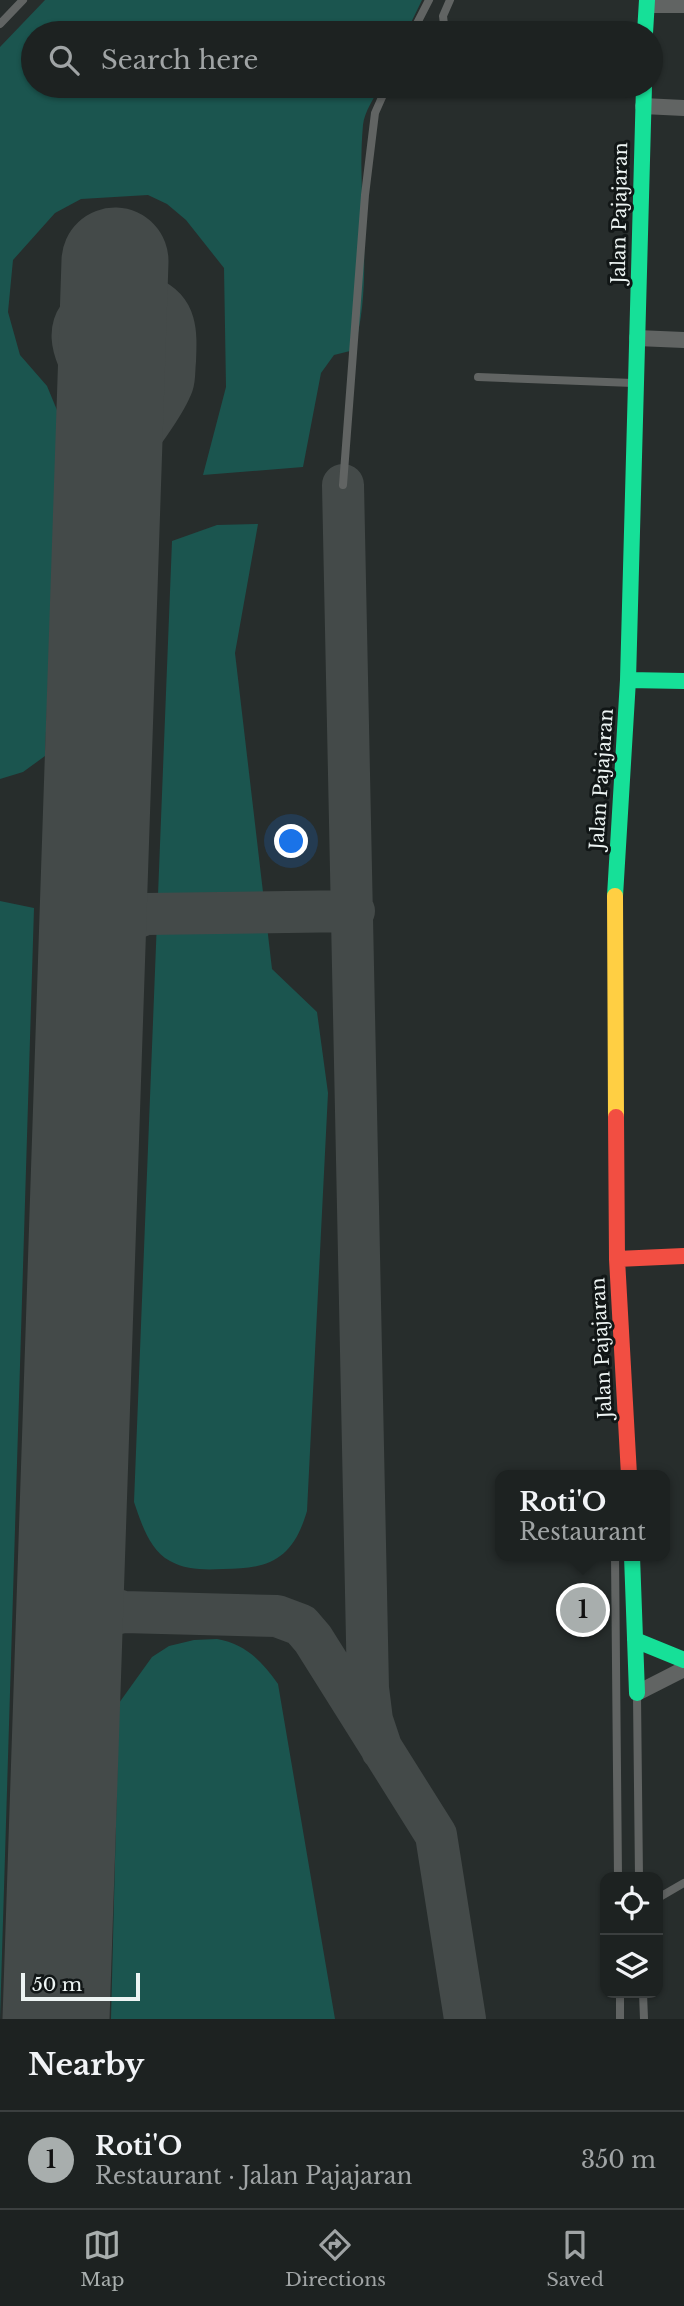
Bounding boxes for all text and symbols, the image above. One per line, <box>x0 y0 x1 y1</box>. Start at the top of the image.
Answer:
search box <box>21 21 663 98</box>
icon: search <box>45 41 83 79</box>
text: Search here <box>101 44 258 76</box>
street label: Jalan Pajajaran <box>607 142 632 287</box>
street label: Jalan Pajajaran <box>585 708 618 853</box>
your location <box>274 824 308 858</box>
street label: Jalan Pajajaran <box>586 1277 617 1422</box>
popup <box>495 1470 670 1561</box>
text: Roti'O <box>519 1486 606 1518</box>
text: Restaurant <box>519 1518 646 1546</box>
pin: 1 <box>560 1584 606 1636</box>
map controls <box>600 1872 663 1998</box>
button: locate <box>600 1872 663 1935</box>
button: layers <box>600 1935 663 1998</box>
scale bar <box>21 1970 140 2002</box>
text: 50 m <box>32 1973 82 1996</box>
text: Nearby <box>28 2046 144 2083</box>
text: Roti'O <box>95 2130 182 2162</box>
text: 1 <box>46 2146 56 2174</box>
text: 350 m <box>581 2146 656 2174</box>
text: Restaurant · Jalan Pajajaran <box>95 2162 412 2190</box>
tab: Map <box>80 2226 124 2291</box>
tab: Directions <box>285 2226 386 2291</box>
tab: Saved <box>546 2226 604 2291</box>

